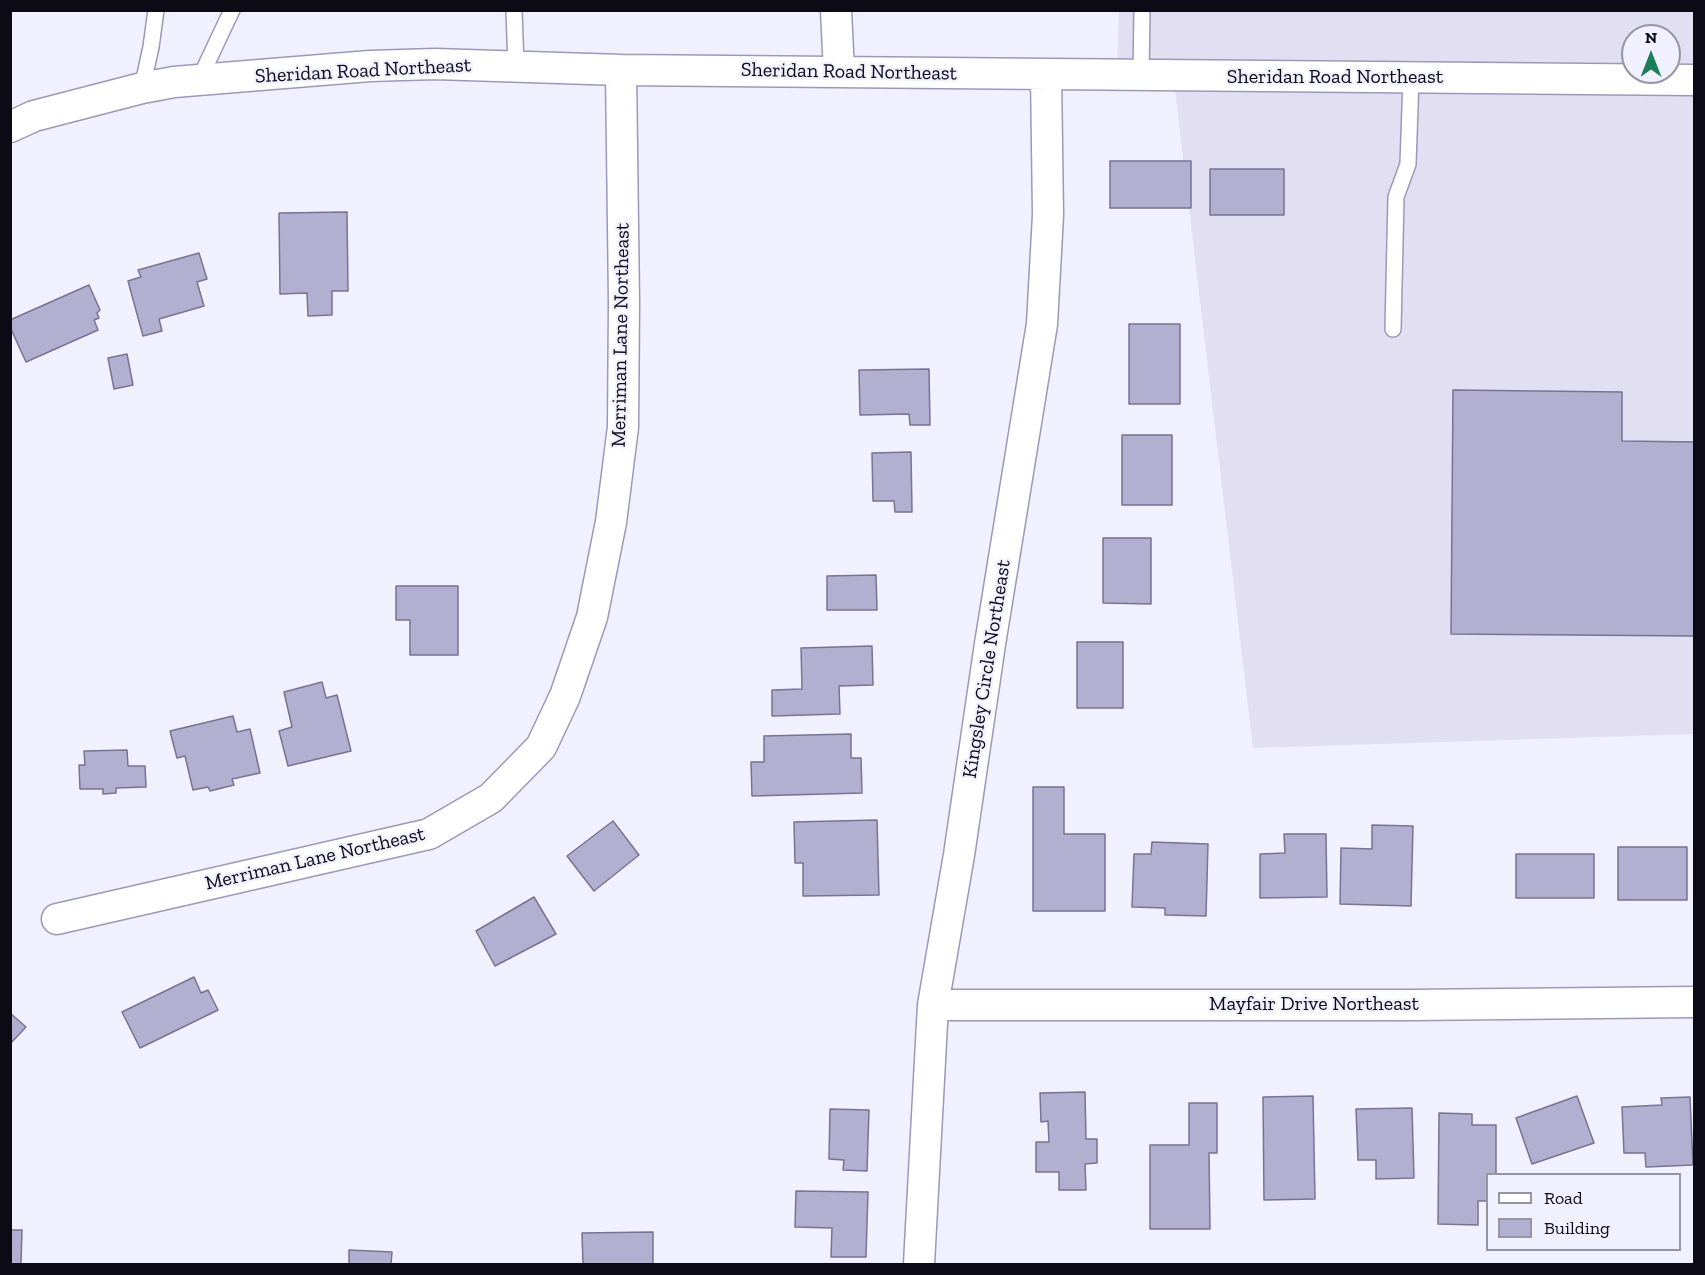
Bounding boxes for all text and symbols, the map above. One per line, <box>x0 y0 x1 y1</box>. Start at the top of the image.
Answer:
north arrow <box>1621 24 1681 84</box>
text: N <box>1645 28 1657 47</box>
street label: Sheridan Road Northeast <box>254 53 472 89</box>
street label: Sheridan Road Northeast <box>741 58 957 86</box>
street label: Sheridan Road Northeast <box>1227 65 1443 89</box>
street label: Merriman Lane Northeast <box>607 222 635 448</box>
street label: Kingsley Circle Northeast <box>958 558 1016 780</box>
street label: Merriman Lane Northeast <box>203 822 427 896</box>
street label: Mayfair Drive Northeast <box>1209 992 1419 1016</box>
legend <box>1486 1173 1681 1251</box>
text: Road <box>1544 1187 1583 1209</box>
text: Building <box>1544 1217 1610 1239</box>

